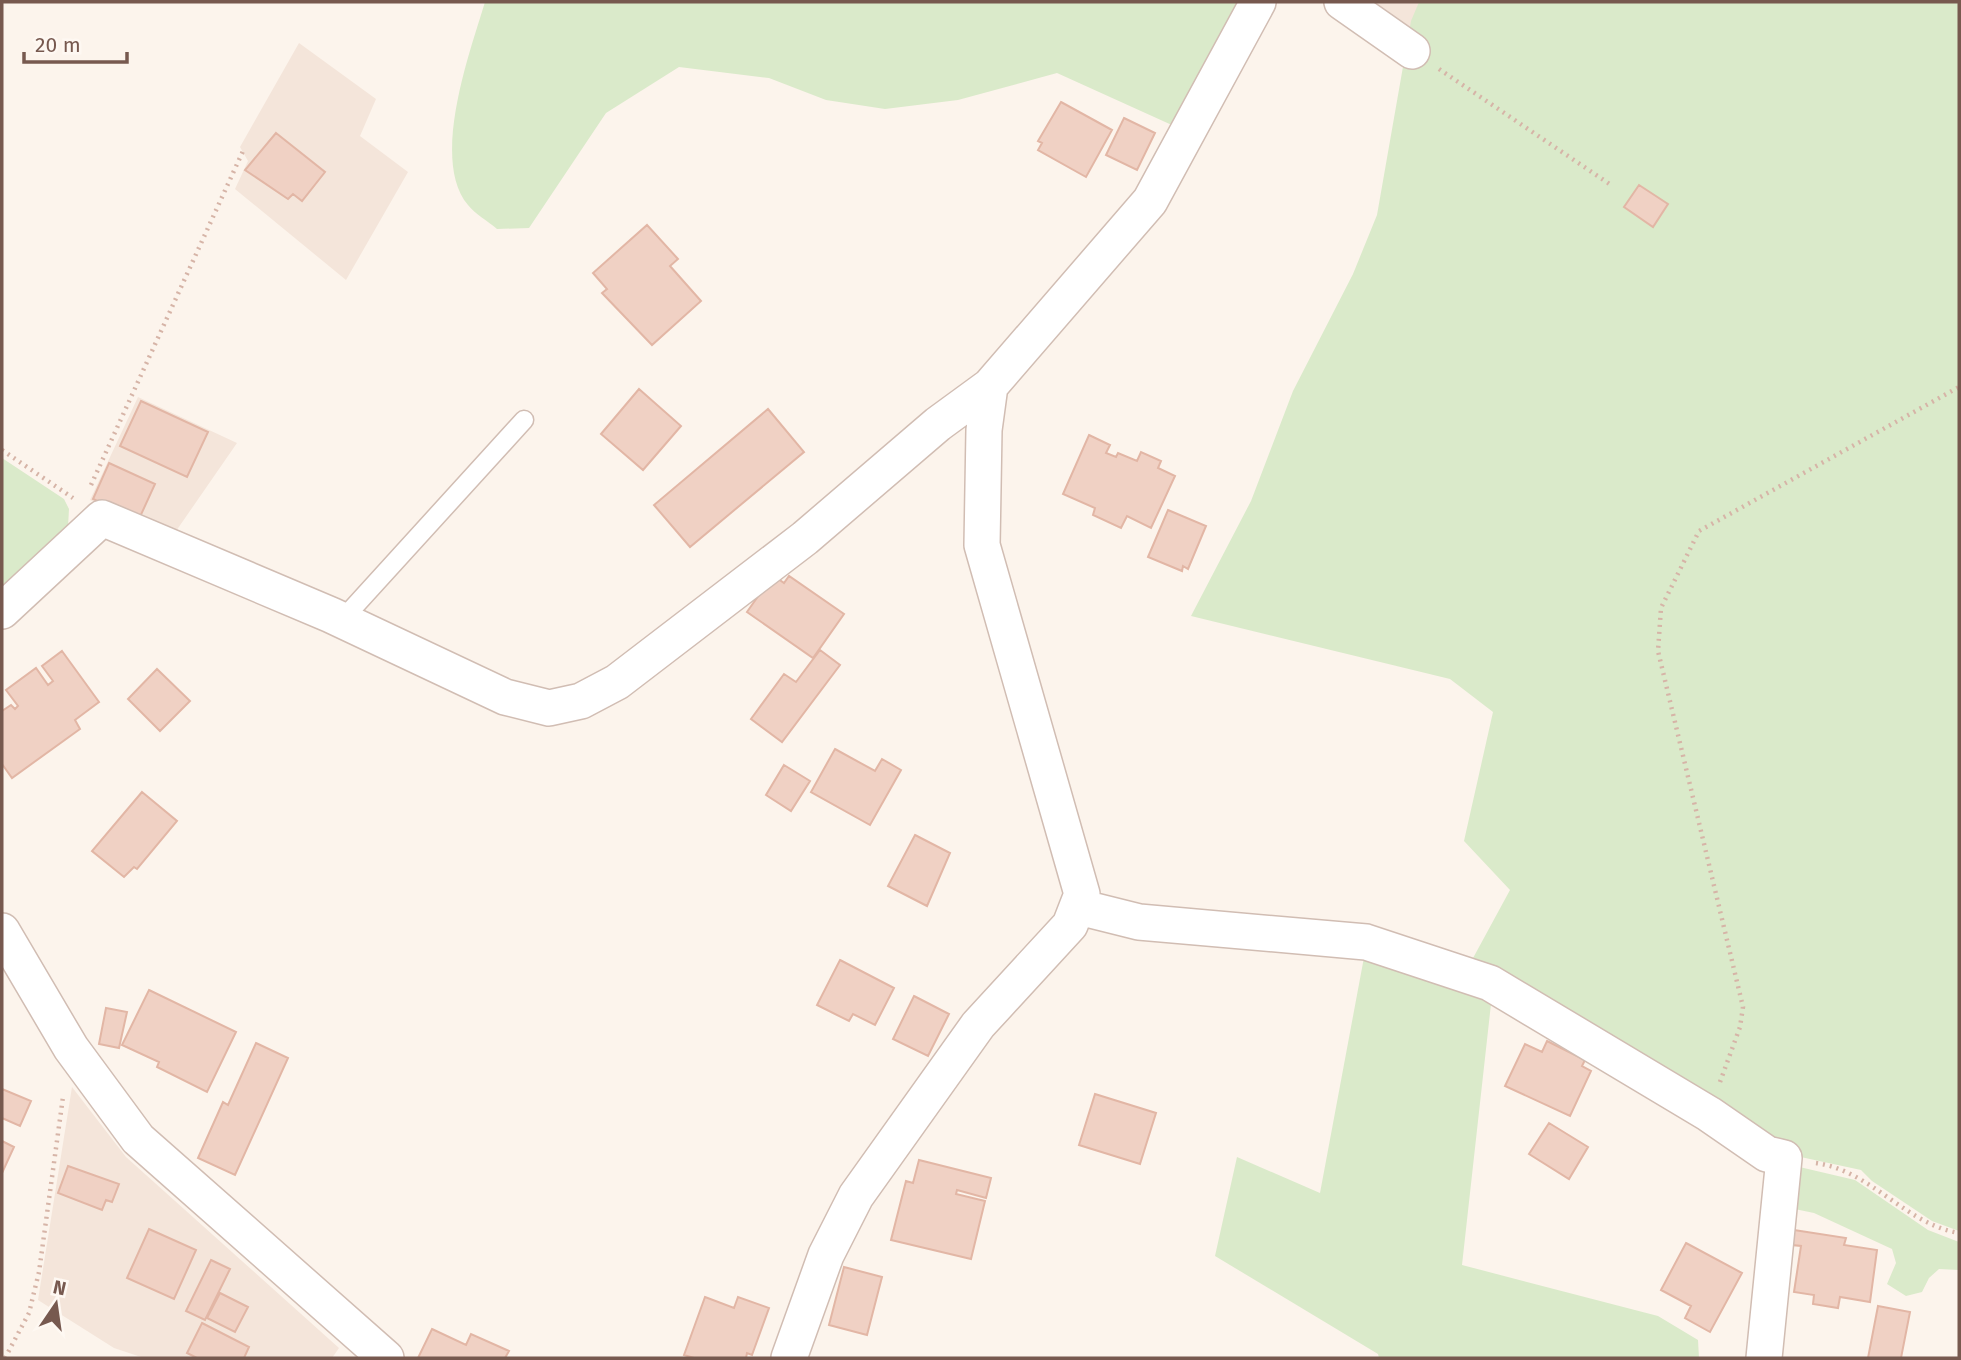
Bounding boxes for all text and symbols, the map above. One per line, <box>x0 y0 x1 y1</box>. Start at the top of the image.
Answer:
scale bar <box>24 21 128 65</box>
text: 20 m <box>35 32 81 58</box>
north arrow <box>21 1269 91 1339</box>
text: N <box>51 1275 68 1301</box>

